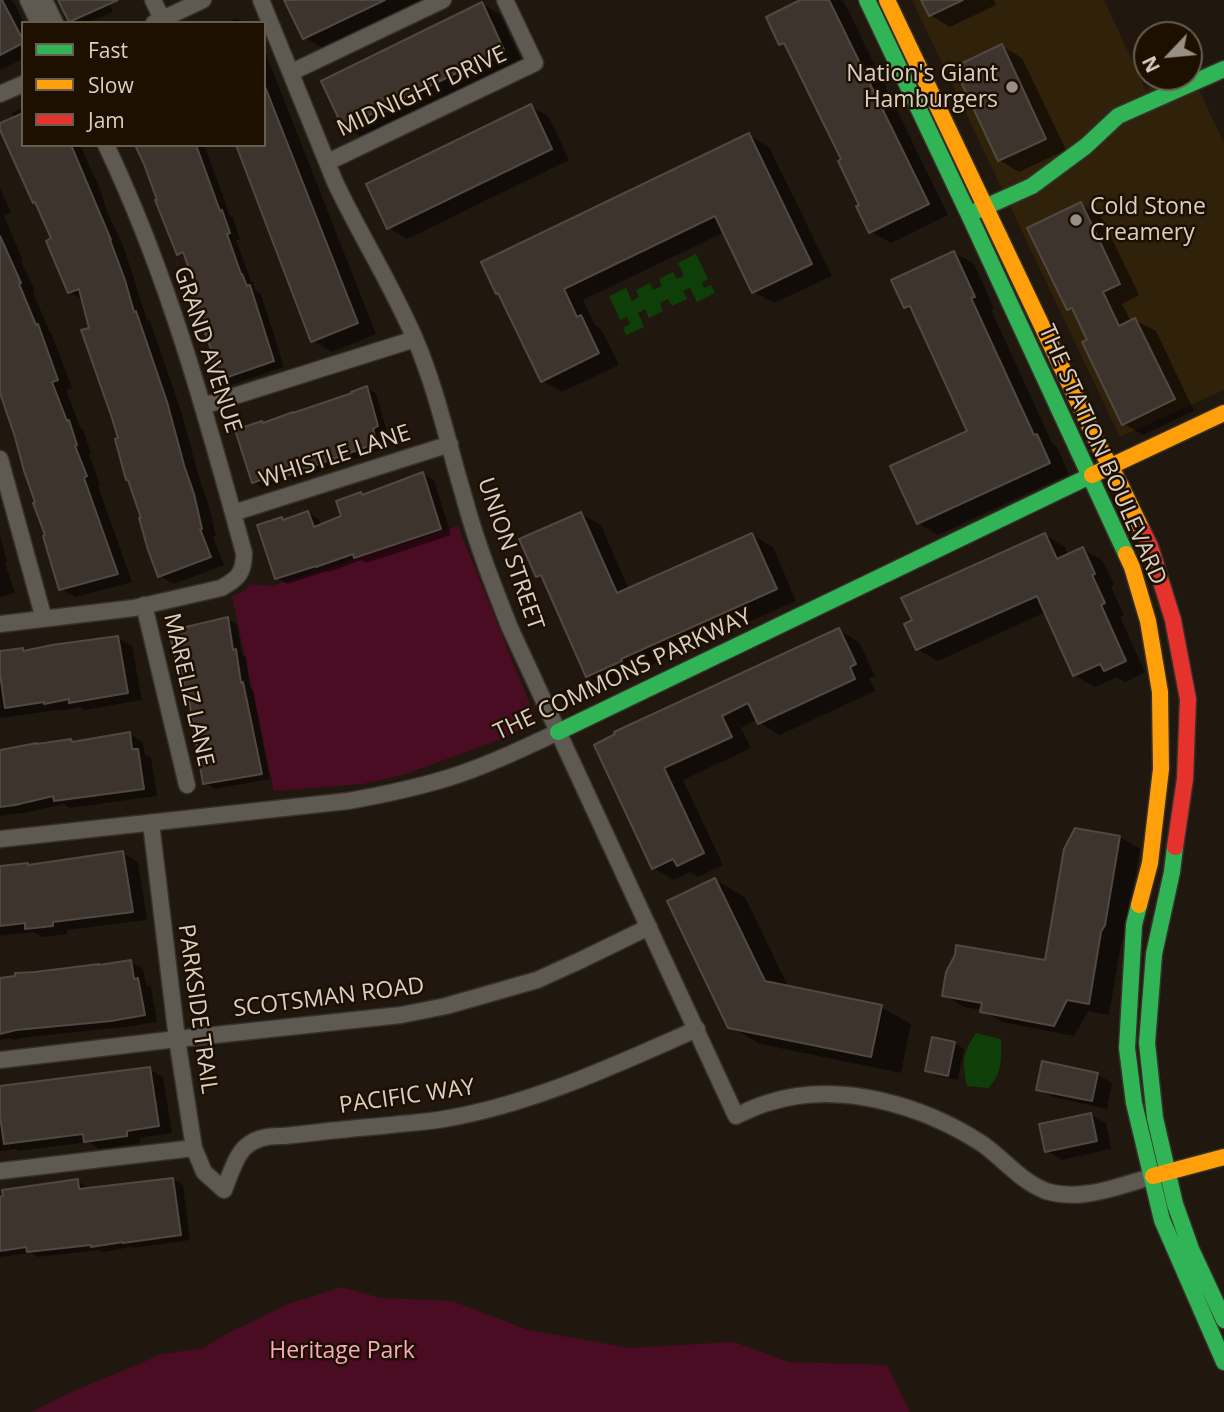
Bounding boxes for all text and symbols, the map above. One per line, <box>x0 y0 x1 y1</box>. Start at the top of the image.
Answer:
legend <box>21 21 266 147</box>
north arrow <box>1133 21 1203 91</box>
text: Fast <box>88 36 128 64</box>
street label: MIDNIGHT DRIVE <box>333 41 511 143</box>
text: N <box>1136 52 1166 77</box>
place label: Nation's Giant Hamburgers <box>846 60 998 114</box>
text: Slow <box>88 71 134 99</box>
marker: Nation's Giant Hamburgers <box>1004 79 1020 95</box>
text: Jam <box>88 106 125 134</box>
place label: Cold Stone Creamery <box>1090 193 1206 247</box>
marker: Cold Stone Creamery <box>1068 212 1084 228</box>
street label: GRAND AVENUE <box>167 263 247 437</box>
street label: THE STATION BOULEVARD <box>1032 321 1172 589</box>
street label: WHISTLE LANE <box>256 420 414 494</box>
street label: UNION STREET <box>471 474 549 634</box>
street label: THE COMMONS PARKWAY <box>490 603 756 747</box>
street label: MARELIZ LANE <box>157 611 219 769</box>
street label: PARKSIDE TRAIL <box>171 922 223 1096</box>
street label: SCOTSMAN ROAD <box>232 973 426 1023</box>
street label: PACIFIC WAY <box>337 1074 477 1120</box>
park label: Heritage Park <box>269 1337 415 1365</box>

